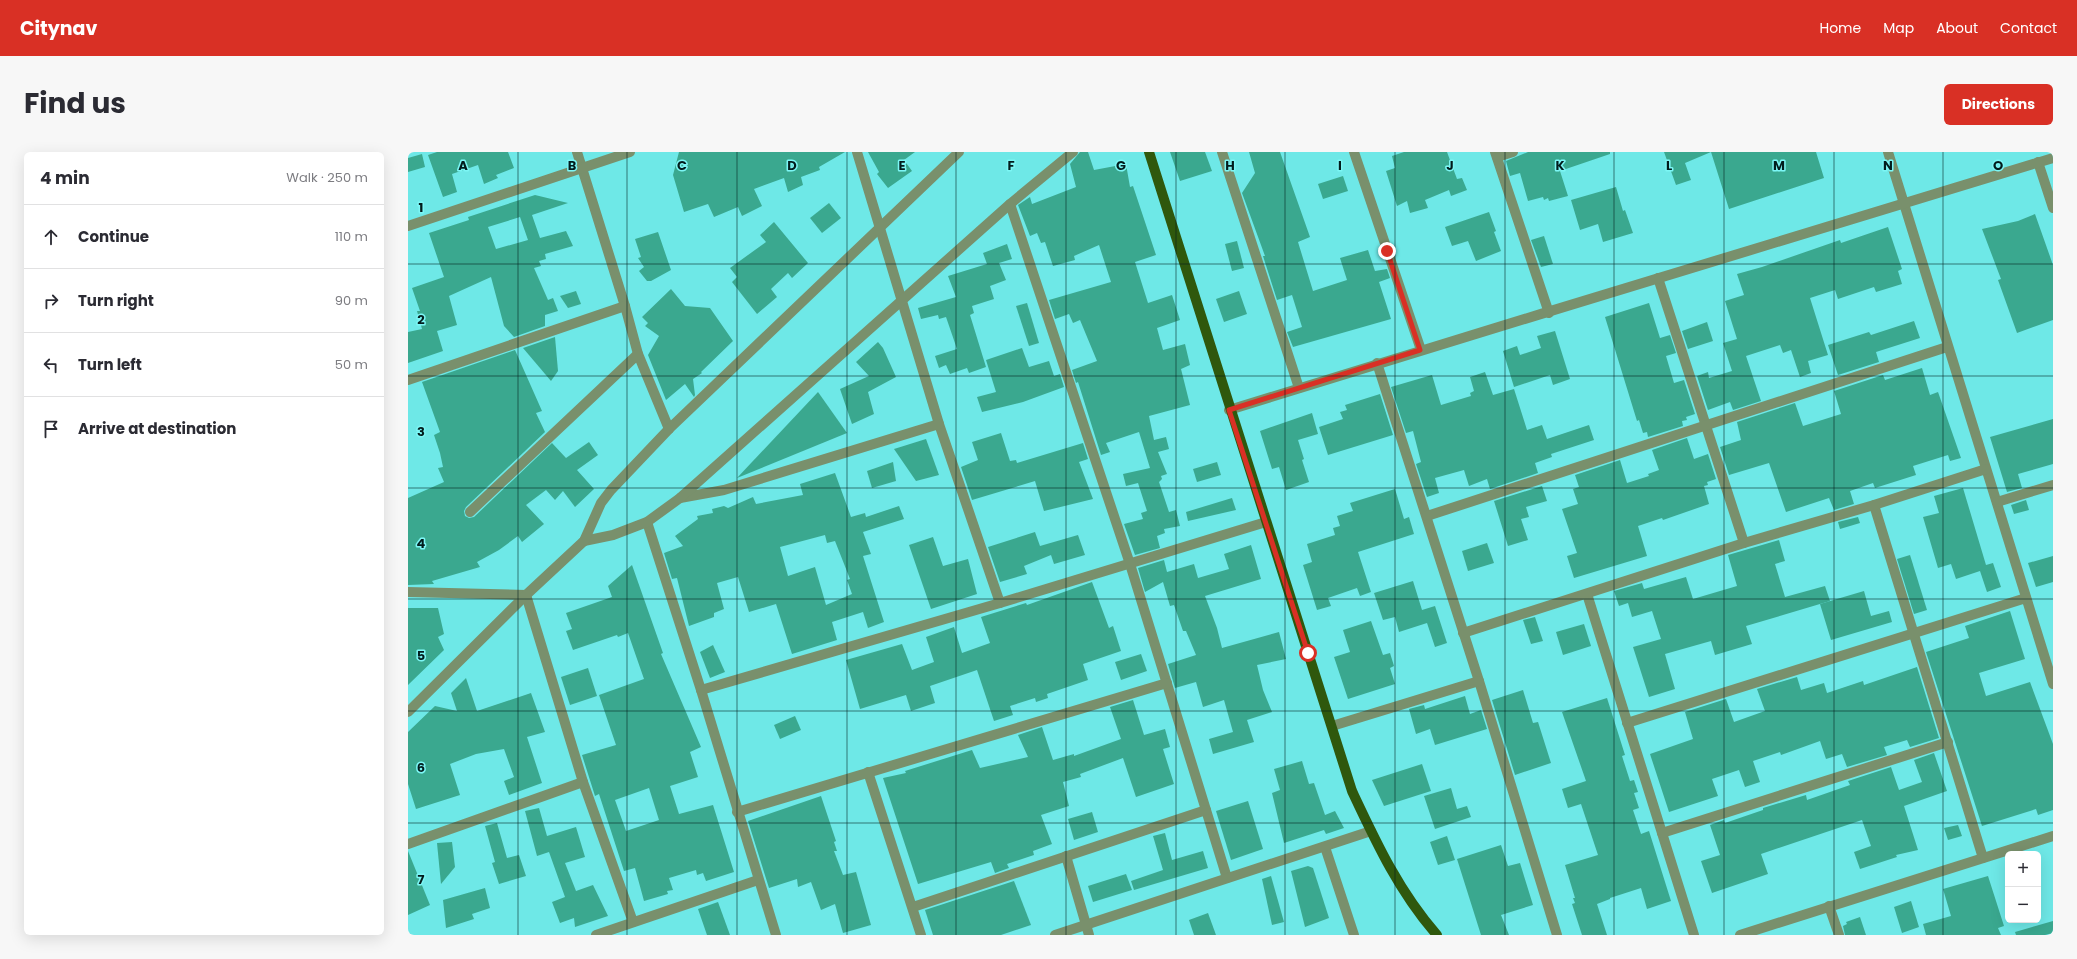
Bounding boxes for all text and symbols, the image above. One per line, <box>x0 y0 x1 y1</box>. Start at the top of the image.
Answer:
text: Citynav <box>20 15 97 42</box>
text: Home <box>1819 18 1861 38</box>
text: Map <box>1883 18 1914 38</box>
text: About <box>1936 18 1978 38</box>
text: Contact <box>2000 18 2057 38</box>
text: Find us <box>24 84 126 123</box>
button: Directions <box>1944 84 2053 125</box>
text: A <box>458 156 468 175</box>
text: B <box>568 156 577 175</box>
text: C <box>677 156 687 175</box>
text: D <box>787 156 797 175</box>
text: E <box>898 156 906 175</box>
text: F <box>1007 156 1015 175</box>
text: G <box>1116 156 1126 175</box>
text: H <box>1225 156 1235 175</box>
text: I <box>1338 156 1342 175</box>
text: J <box>1446 156 1454 175</box>
text: K <box>1555 156 1565 175</box>
text: L <box>1666 156 1672 175</box>
text: M <box>1773 156 1785 175</box>
text: N <box>1883 156 1893 175</box>
text: O <box>1993 156 2003 175</box>
text: 4 min <box>40 166 90 190</box>
text: Walk · 250 m <box>286 168 368 187</box>
text: 1 <box>419 198 423 217</box>
icon: ahead <box>40 226 62 248</box>
text: Continue <box>78 226 149 247</box>
text: 110 m <box>335 227 368 246</box>
route end <box>1378 242 1396 260</box>
icon: right <box>40 290 62 312</box>
text: Turn right <box>78 290 154 311</box>
text: 90 m <box>335 291 368 310</box>
text: 2 <box>417 310 425 329</box>
icon: left <box>40 354 62 376</box>
text: Turn left <box>78 354 142 375</box>
text: 50 m <box>335 355 368 374</box>
icon: arrive <box>40 418 62 440</box>
text: Arrive at destination <box>78 418 236 439</box>
text: 3 <box>417 422 425 441</box>
text: 4 <box>417 534 426 553</box>
route start <box>1299 644 1317 662</box>
text: 5 <box>417 646 425 665</box>
text: 6 <box>417 758 425 777</box>
map controls <box>2005 851 2041 923</box>
button: + <box>2005 851 2041 887</box>
text: 7 <box>418 870 425 889</box>
button: − <box>2005 887 2041 923</box>

